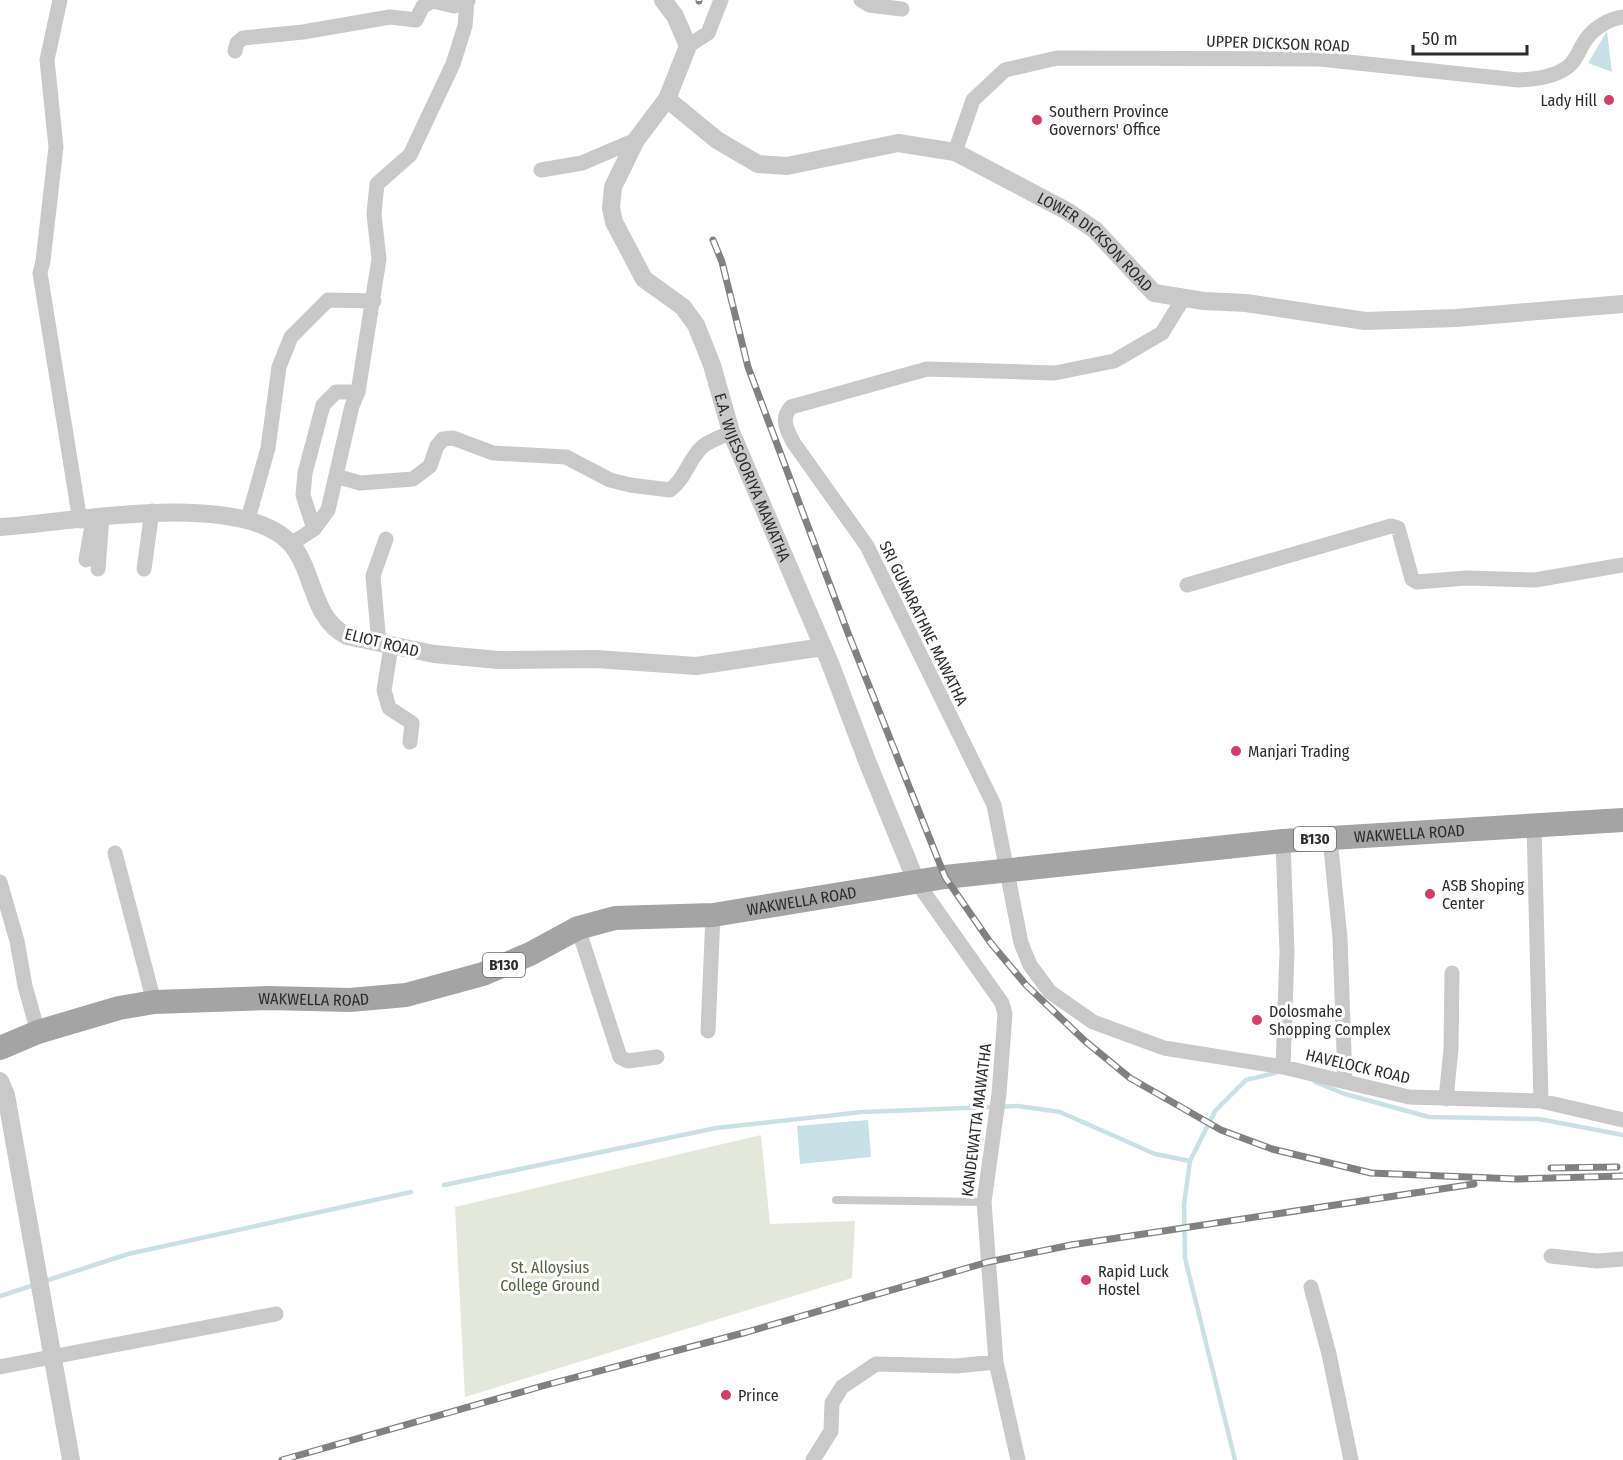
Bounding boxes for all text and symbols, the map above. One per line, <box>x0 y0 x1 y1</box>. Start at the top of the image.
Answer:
scale bar <box>1413 18 1527 56</box>
text: 50 m <box>1422 28 1458 50</box>
street label: UPPER DICKSON ROAD <box>1206 31 1350 56</box>
place label: Lady Hill <box>1541 91 1597 110</box>
marker: Lady Hill <box>1602 93 1616 107</box>
place label: Southern Province Governors' Office <box>1049 102 1169 139</box>
marker: Southern Province Governors' Office <box>1030 113 1044 127</box>
street label: LOWER DICKSON ROAD <box>1034 188 1156 295</box>
street label: E.A. WIJESOORIYA MAWATHA <box>710 391 795 565</box>
street label: SRI GUNARATHNE MAWATHA <box>875 538 972 709</box>
street label: ELIOT ROAD <box>343 624 421 661</box>
place label: Manjari Trading <box>1248 742 1350 761</box>
marker: Manjari Trading <box>1229 744 1243 758</box>
street label: WAKWELLA ROAD <box>1353 821 1465 847</box>
road number: B130 <box>1294 827 1336 851</box>
place label: ASB Shoping Center <box>1442 876 1525 913</box>
street label: WAKWELLA ROAD <box>745 883 858 919</box>
marker: ASB Shoping Center <box>1423 887 1437 901</box>
road number: B130 <box>483 953 525 977</box>
street label: WAKWELLA ROAD <box>258 989 370 1010</box>
place label: Dolosmahe Shopping Complex <box>1269 1002 1391 1039</box>
marker: Dolosmahe Shopping Complex <box>1250 1013 1264 1027</box>
street label: KANDEWATTA MAWATHA <box>958 1042 995 1198</box>
street label: HAVELOCK ROAD <box>1304 1045 1412 1088</box>
park label: St. Alloysius College Ground <box>500 1258 600 1295</box>
place label: Rapid Luck Hostel <box>1098 1262 1169 1299</box>
marker: Rapid Luck Hostel <box>1079 1273 1093 1287</box>
place label: Prince <box>738 1386 779 1405</box>
marker: Prince <box>719 1388 733 1402</box>

